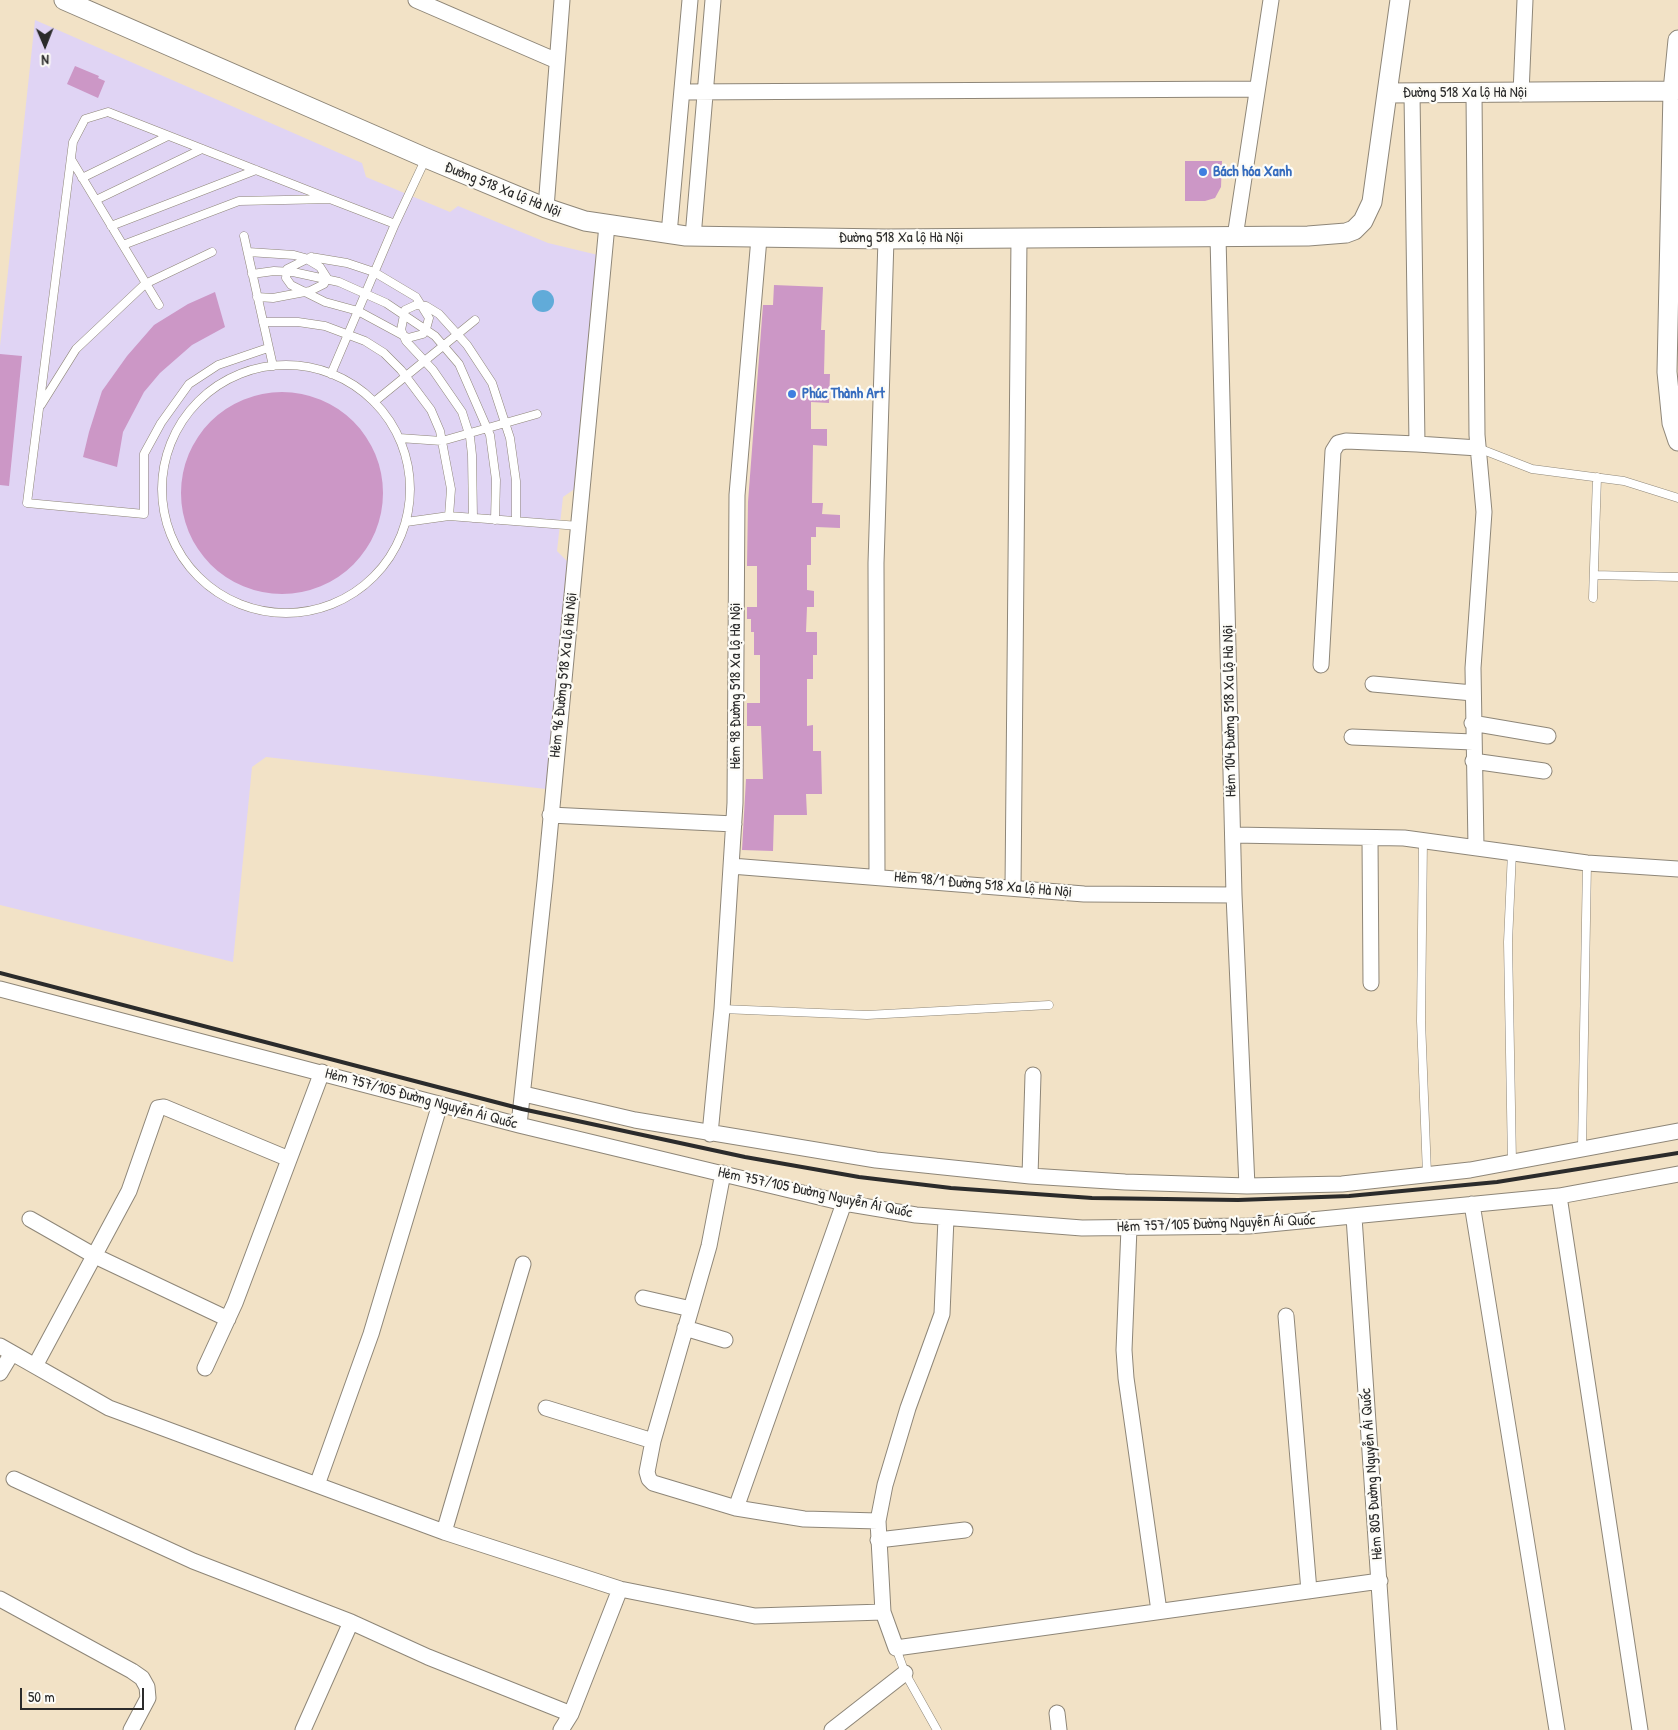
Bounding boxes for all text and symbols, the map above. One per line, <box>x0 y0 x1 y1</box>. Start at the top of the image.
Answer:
north arrow <box>20 20 70 70</box>
text: N <box>41 51 49 70</box>
street label: Đường 518 Xa lộ Hà Nội <box>1403 84 1527 102</box>
street label: Đường 518 Xa lộ Hà Nội <box>442 158 564 222</box>
place label: Bách hóa Xanh <box>1213 163 1292 181</box>
marker: Bách hóa Xanh <box>1197 166 1209 178</box>
street label: Đường 518 Xa lộ Hà Nội <box>839 229 963 247</box>
place label: Phúc Thành Art <box>802 385 885 403</box>
marker: Phúc Thành Art <box>786 388 798 400</box>
street label: Hẻm 96 Đường 518 Xa lộ Hà Nội <box>546 591 582 759</box>
street label: Hẻm 98 Đường 518 Xa lộ Hà Nội <box>727 603 745 769</box>
street label: Hẻm 104 Đường 518 Xa lộ Hà Nội <box>1219 625 1241 797</box>
street label: Hẻm 98/1 Đường 518 Xa lộ Hà Nội <box>893 868 1073 902</box>
street label: Hẻm 757/105 Đường Nguyễn Ái Quốc <box>323 1065 519 1133</box>
street label: Hẻm 757/105 Đường Nguyễn Ái Quốc <box>716 1164 914 1222</box>
street label: Hẻm 757/105 Đường Nguyễn Ái Quốc <box>1117 1212 1315 1236</box>
street label: Hẻm 805 Đường Nguyễn Ái Quốc <box>1357 1388 1387 1560</box>
scale bar <box>22 1678 146 1710</box>
text: 50 m <box>28 1686 55 1707</box>

